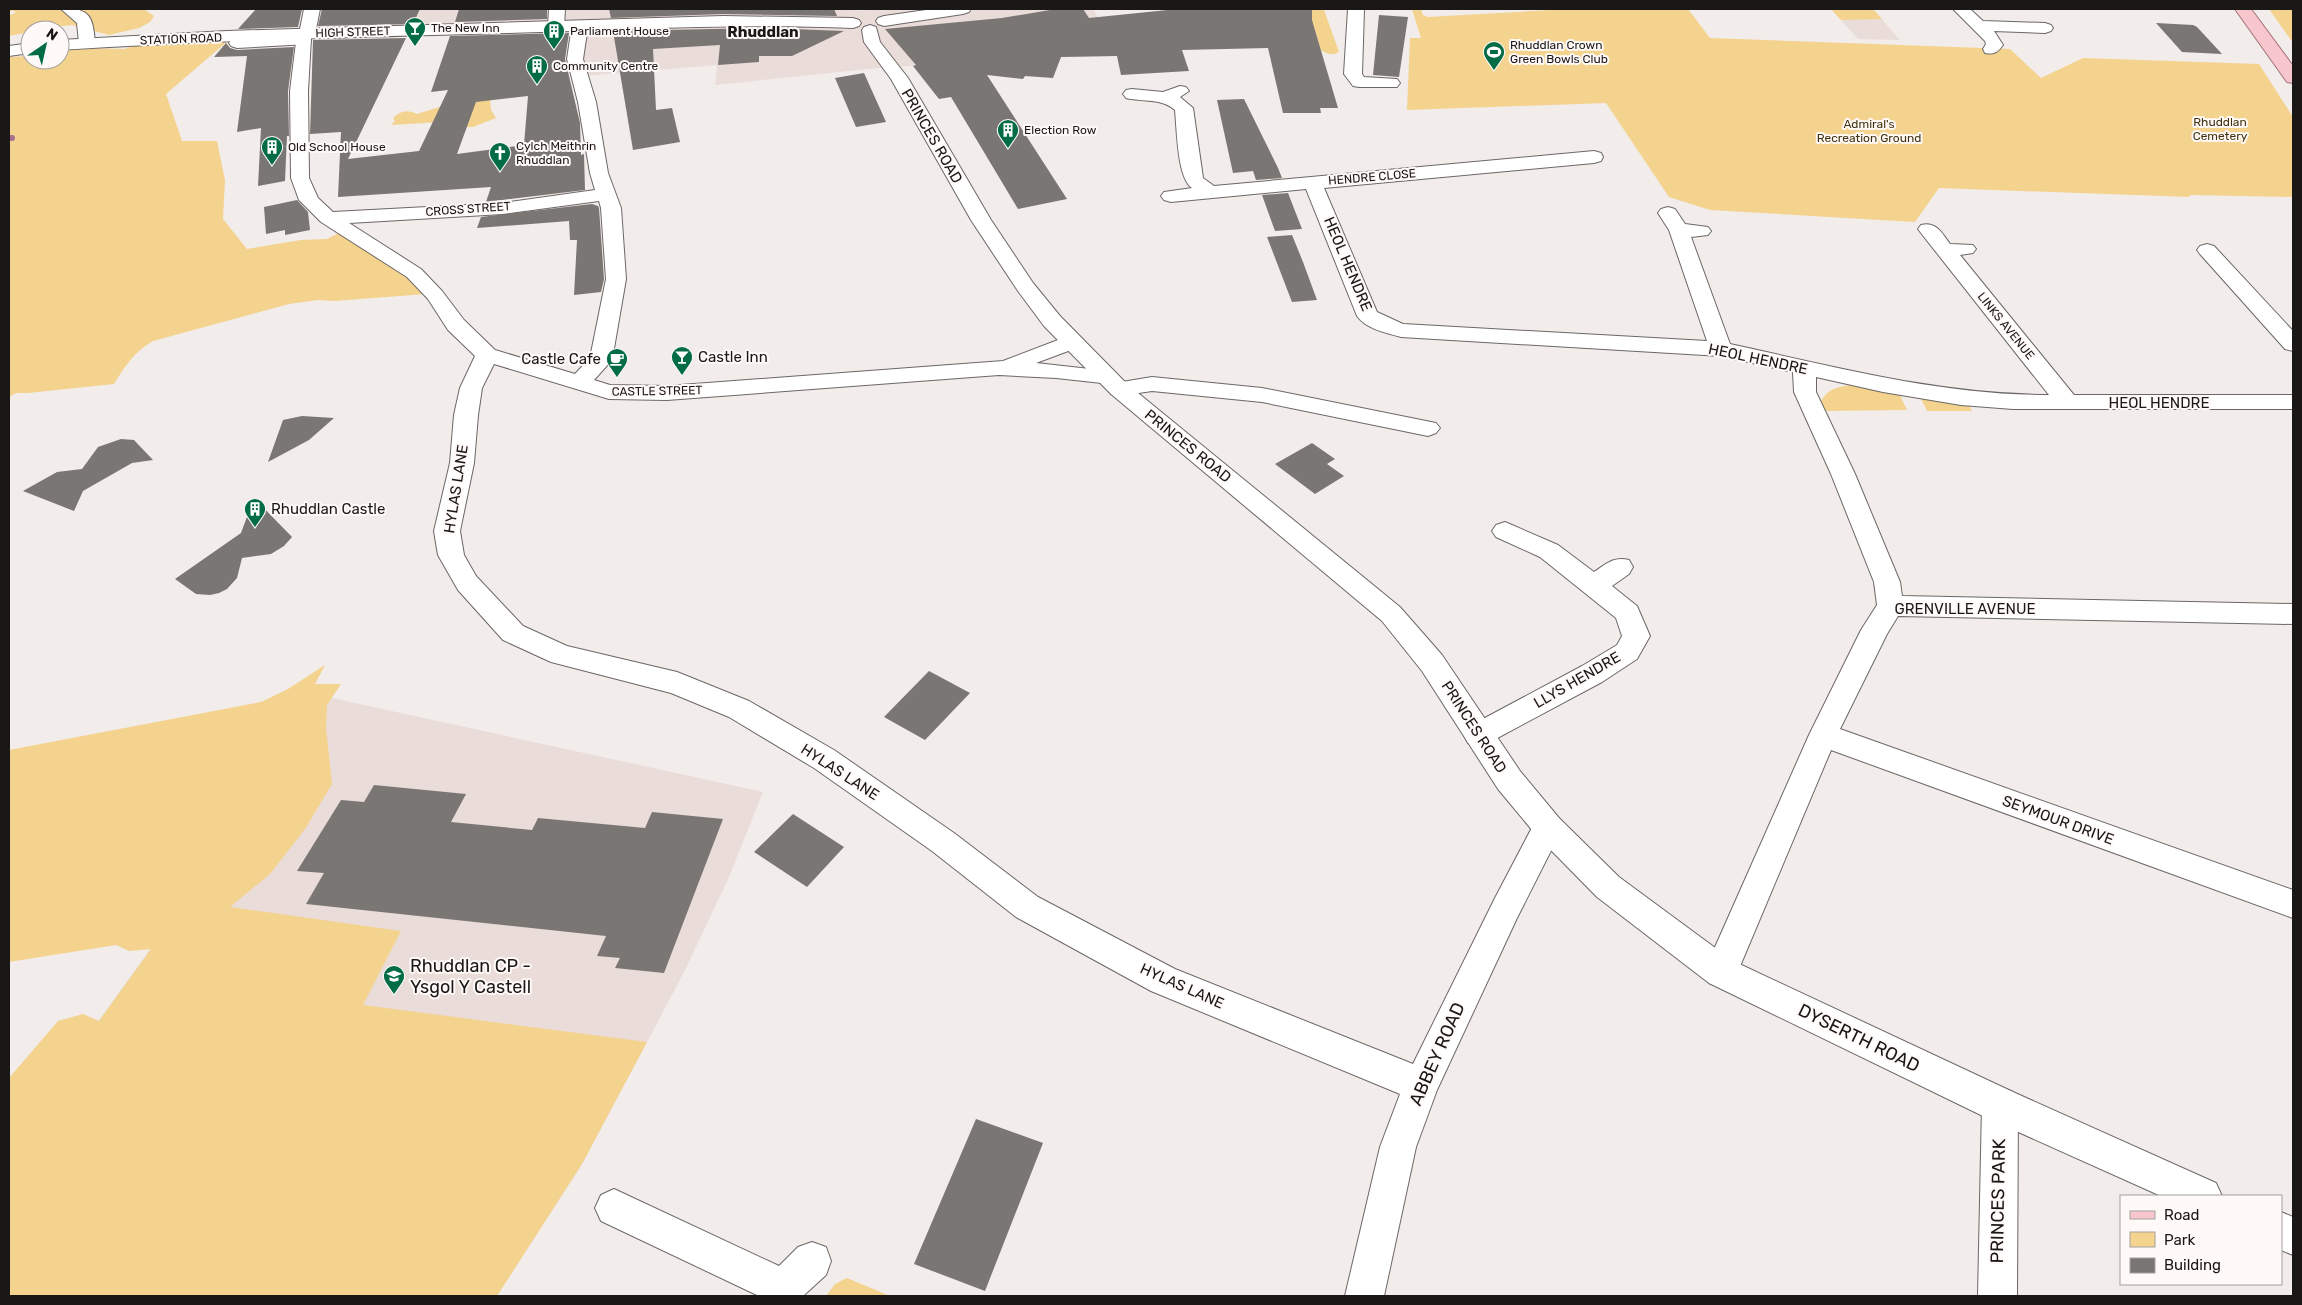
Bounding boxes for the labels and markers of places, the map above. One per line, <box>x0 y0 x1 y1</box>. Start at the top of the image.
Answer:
bar icon: The New Inn <box>403 16 427 47</box>
building icon: Parliament House <box>542 19 566 50</box>
place label: The New Inn <box>431 21 500 35</box>
place label: Parliament House <box>570 24 669 38</box>
place label: Rhuddlan Crown Green Bowls Club <box>1510 38 1608 66</box>
sports icon: Rhuddlan Crown Green Bowls Club <box>1482 40 1506 71</box>
building icon: Community Centre <box>525 54 549 85</box>
place label: Community Centre <box>553 59 659 73</box>
building icon: Election Row <box>996 118 1020 149</box>
place label: Election Row <box>1024 123 1097 137</box>
building icon: Old School House <box>260 135 284 166</box>
place label: Cylch Meithrin Rhuddlan <box>516 139 596 167</box>
place label: Old School House <box>288 140 386 154</box>
church icon: Cylch Meithrin Rhuddlan <box>488 141 512 172</box>
bar icon: Castle Inn <box>670 345 694 376</box>
cafe icon: Castle Cafe <box>605 347 629 378</box>
place label: Castle Inn <box>698 348 768 366</box>
place label: Castle Cafe <box>521 350 601 368</box>
building icon: Rhuddlan Castle <box>243 497 267 528</box>
place label: Rhuddlan Castle <box>271 500 385 518</box>
place label: Rhuddlan CP - Ysgol Y Castell <box>410 955 531 998</box>
school or university icon: Rhuddlan CP - Ysgol Y Castell <box>382 964 406 995</box>

